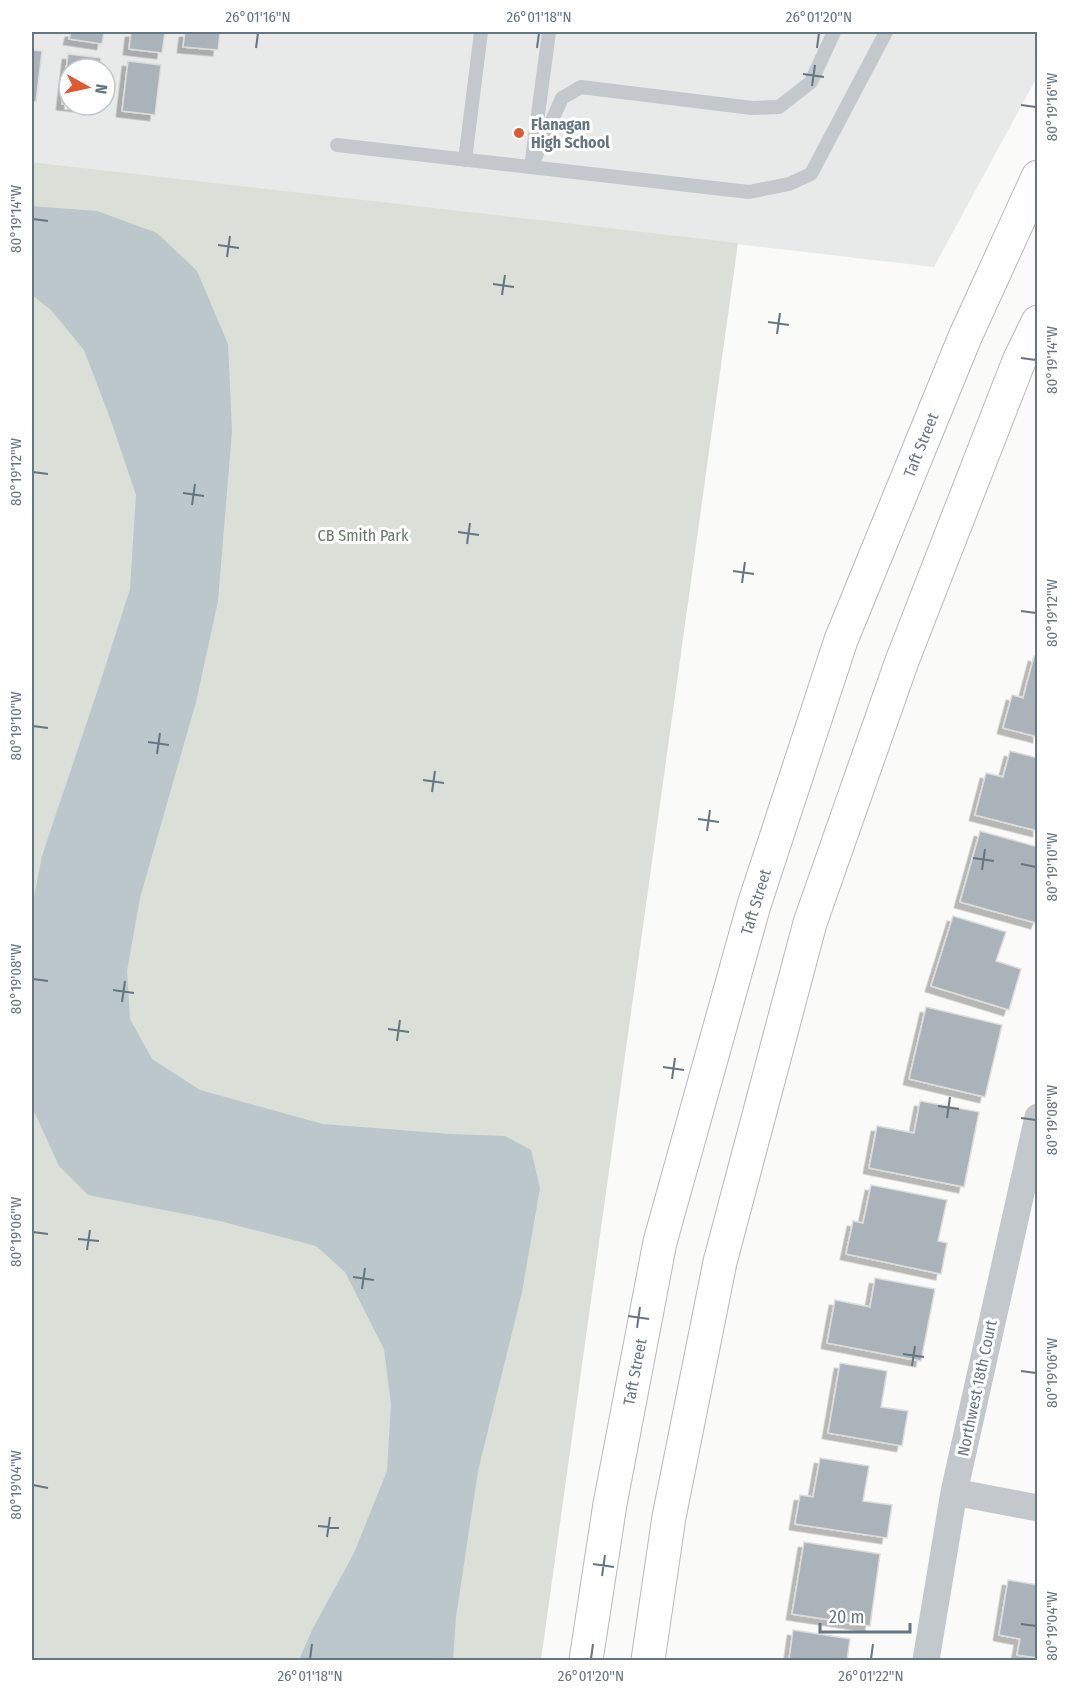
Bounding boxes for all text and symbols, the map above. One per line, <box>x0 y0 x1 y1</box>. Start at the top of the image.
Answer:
text: 26°01'16"N <box>225 8 291 26</box>
text: 26°01'18"N <box>506 8 572 26</box>
text: 26°01'20"N <box>786 8 852 26</box>
north arrow <box>57 57 117 117</box>
text: 80°19'16"W <box>1043 73 1061 141</box>
text: N <box>91 83 111 95</box>
place label: Flanagan High School <box>531 115 610 152</box>
marker: Flanagan High School <box>512 126 526 140</box>
text: 80°19'14"W <box>7 185 25 253</box>
text: 80°19'14"W <box>1043 326 1061 394</box>
street label: Taft Street <box>900 409 943 480</box>
text: 80°19'12"W <box>7 438 25 506</box>
park label: CB Smith Park <box>318 526 409 545</box>
text: 80°19'12"W <box>1043 579 1061 647</box>
text: 80°19'10"W <box>7 692 25 760</box>
text: 80°19'10"W <box>1043 833 1061 901</box>
street label: Taft Street <box>737 866 775 937</box>
text: 80°19'08"W <box>7 944 25 1014</box>
text: 80°19'08"W <box>1043 1085 1061 1155</box>
text: 80°19'06"W <box>7 1197 25 1267</box>
street label: Northwest 18th Court <box>953 1317 1001 1458</box>
street label: Taft Street <box>619 1336 651 1407</box>
text: 80°19'06"W <box>1043 1338 1061 1408</box>
text: 80°19'04"W <box>7 1450 25 1520</box>
text: 80°19'04"W <box>1043 1591 1061 1661</box>
scale bar <box>820 1596 910 1634</box>
text: 20 m <box>829 1606 864 1628</box>
text: 26°01'18"N <box>277 1667 343 1685</box>
text: 26°01'20"N <box>558 1667 624 1685</box>
text: 26°01'22"N <box>838 1667 904 1685</box>

